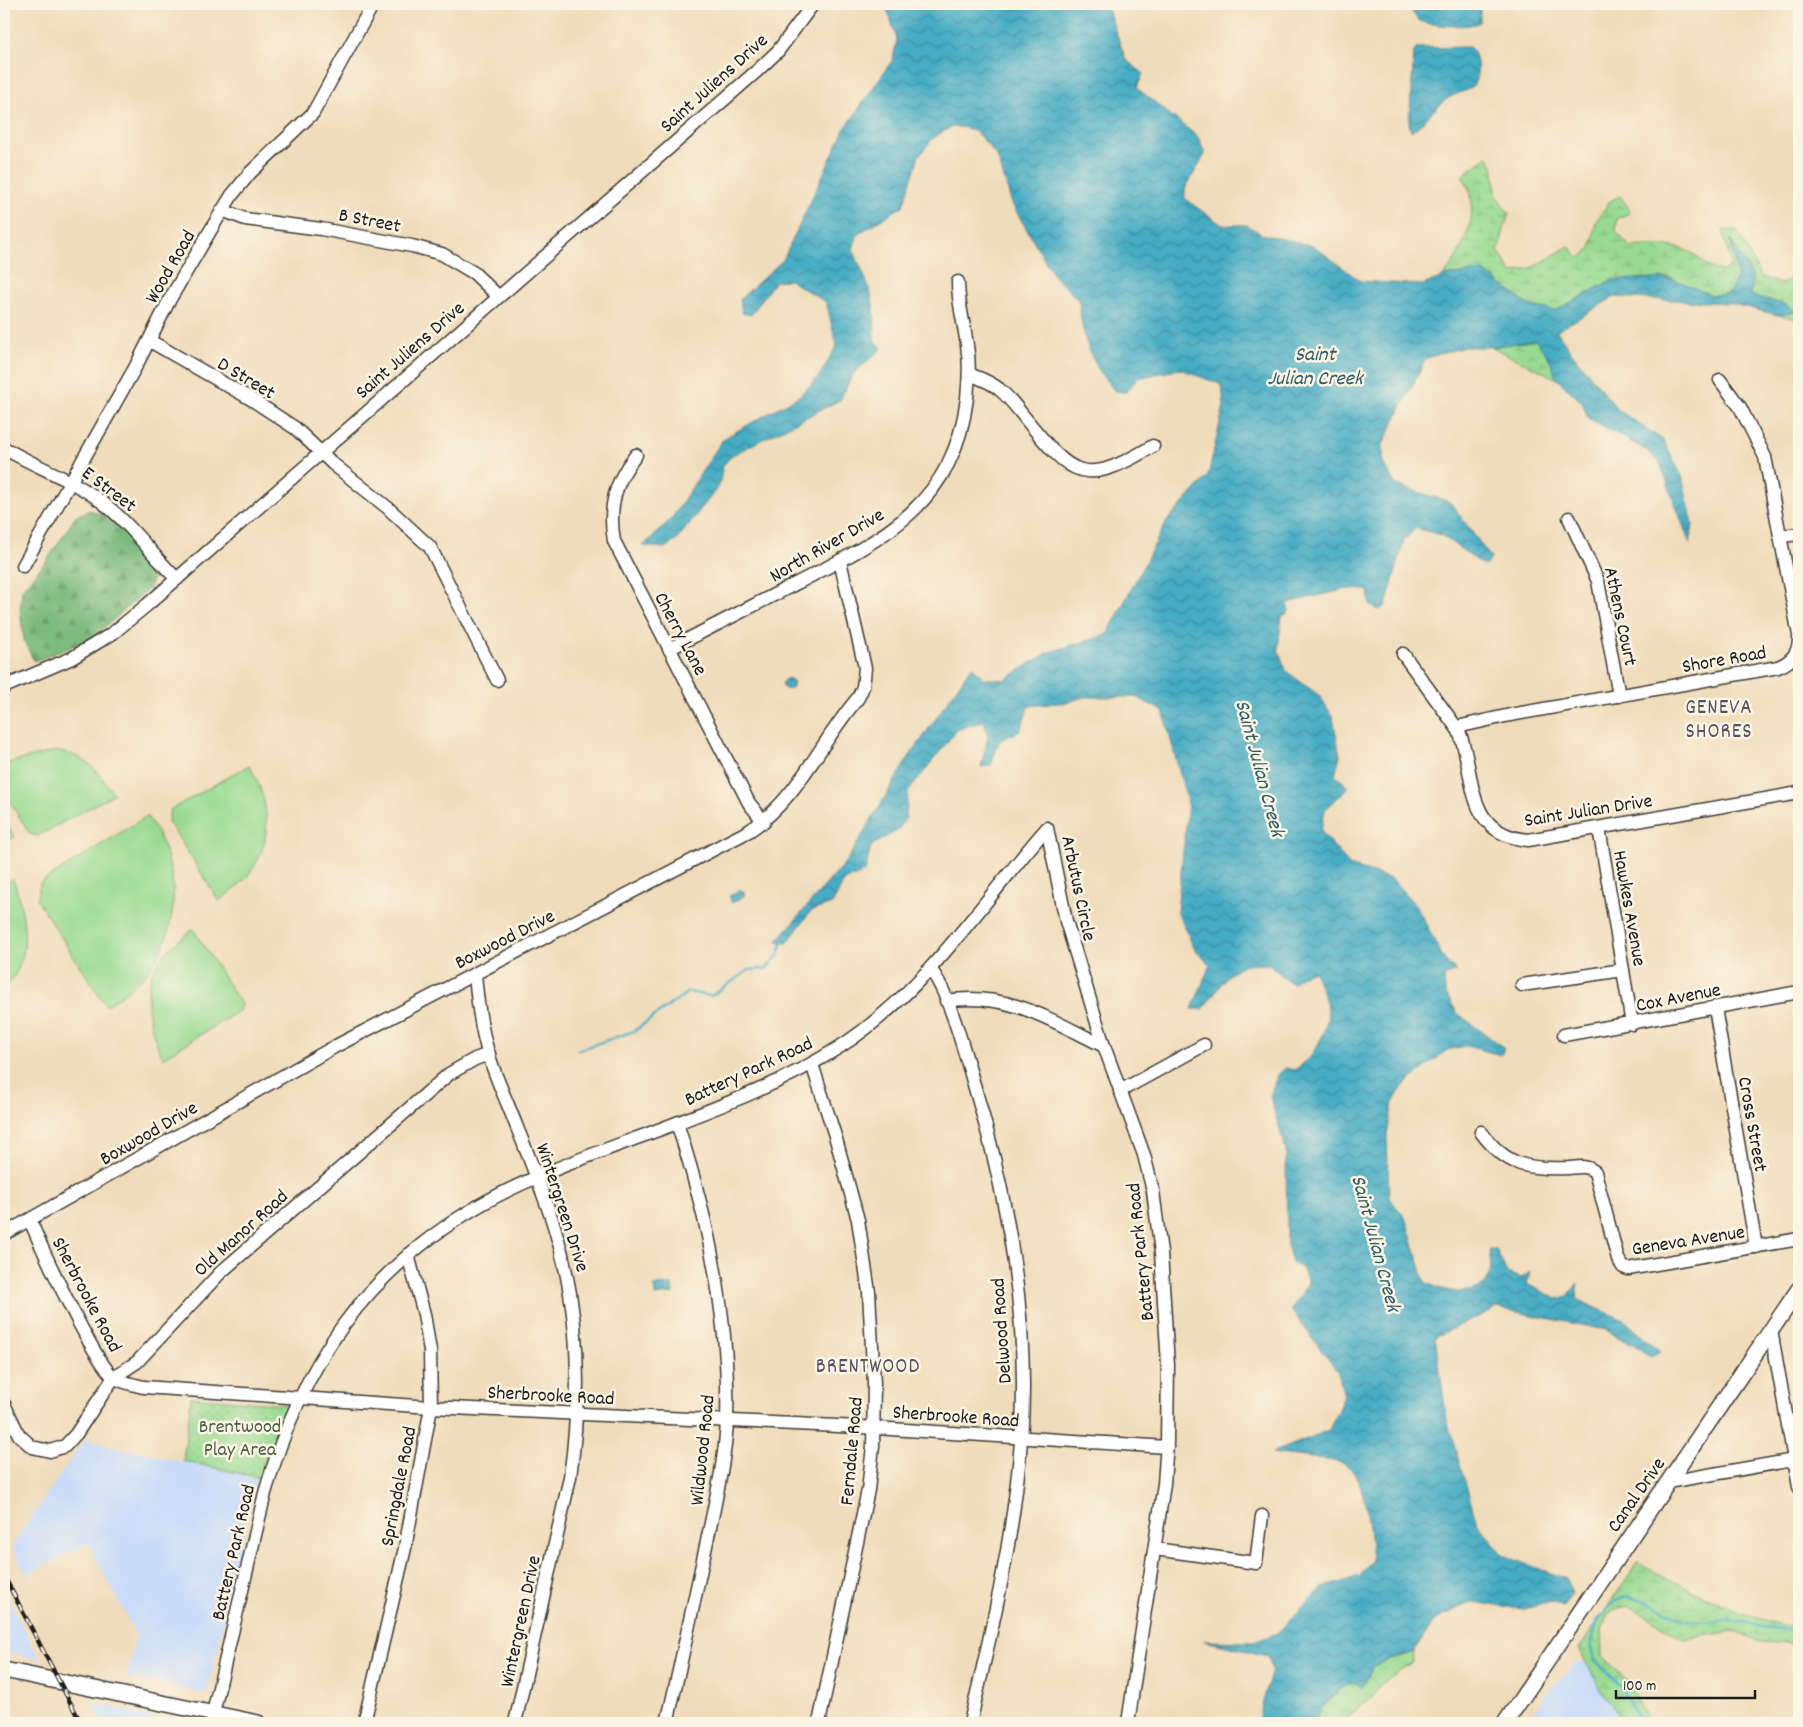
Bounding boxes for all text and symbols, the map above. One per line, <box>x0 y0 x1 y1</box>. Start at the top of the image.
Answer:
street label: Saint Juliens Drive <box>655 28 775 140</box>
street label: B Street <box>336 202 403 242</box>
street label: Wood Road <box>139 226 204 309</box>
street label: Saint Juliens Drive <box>350 296 472 407</box>
water label: Saint Julian Creek <box>1267 341 1365 395</box>
street label: D Street <box>211 351 280 408</box>
street label: E Street <box>75 460 141 520</box>
street label: North River Drive <box>765 502 890 591</box>
street label: Athens Court <box>1595 564 1643 669</box>
street label: Cherry Lane <box>646 588 713 681</box>
street label: Shore Road <box>1680 640 1769 682</box>
district label: GENEVA SHORES <box>1685 694 1753 748</box>
water label: Saint Julian Creek <box>1225 697 1291 843</box>
street label: Saint Julian Drive <box>1523 788 1655 836</box>
street label: Arbutus Circle <box>1052 833 1102 944</box>
street label: Hawkes Avenue <box>1604 848 1652 969</box>
street label: Boxwood Drive <box>450 903 560 978</box>
street label: Cox Avenue <box>1634 977 1723 1021</box>
street label: Battery Park Road <box>681 1031 818 1115</box>
street label: Cross Street <box>1729 1075 1773 1174</box>
street label: Boxwood Drive <box>95 1095 204 1174</box>
street label: Wintergreen Drive <box>527 1140 595 1276</box>
water label: Saint Julian Creek <box>1341 1172 1407 1318</box>
street label: Battery Park Road <box>1121 1181 1163 1322</box>
street label: Old Manor Road <box>188 1184 296 1284</box>
street label: Geneva Avenue <box>1630 1219 1747 1265</box>
street label: Sherbrooke Road <box>43 1233 128 1358</box>
street label: Delwood Road <box>985 1277 1021 1385</box>
district label: BRENTWOOD <box>816 1353 920 1383</box>
street label: Sherbrooke Road <box>487 1380 615 1414</box>
street label: Wildwood Road <box>684 1393 724 1507</box>
street label: Ferndale Road <box>834 1396 872 1507</box>
street label: Sherbrooke Road <box>891 1400 1020 1436</box>
park label: Brentwood Play Area <box>199 1414 281 1465</box>
street label: Springdale Road <box>375 1424 425 1549</box>
street label: Canal Drive <box>1601 1452 1674 1539</box>
street label: Battery Park Road <box>206 1482 264 1623</box>
street label: Wintergreen Drive <box>494 1553 550 1690</box>
scale bar <box>1616 1667 1754 1699</box>
text: 100 m <box>1623 1676 1656 1698</box>

